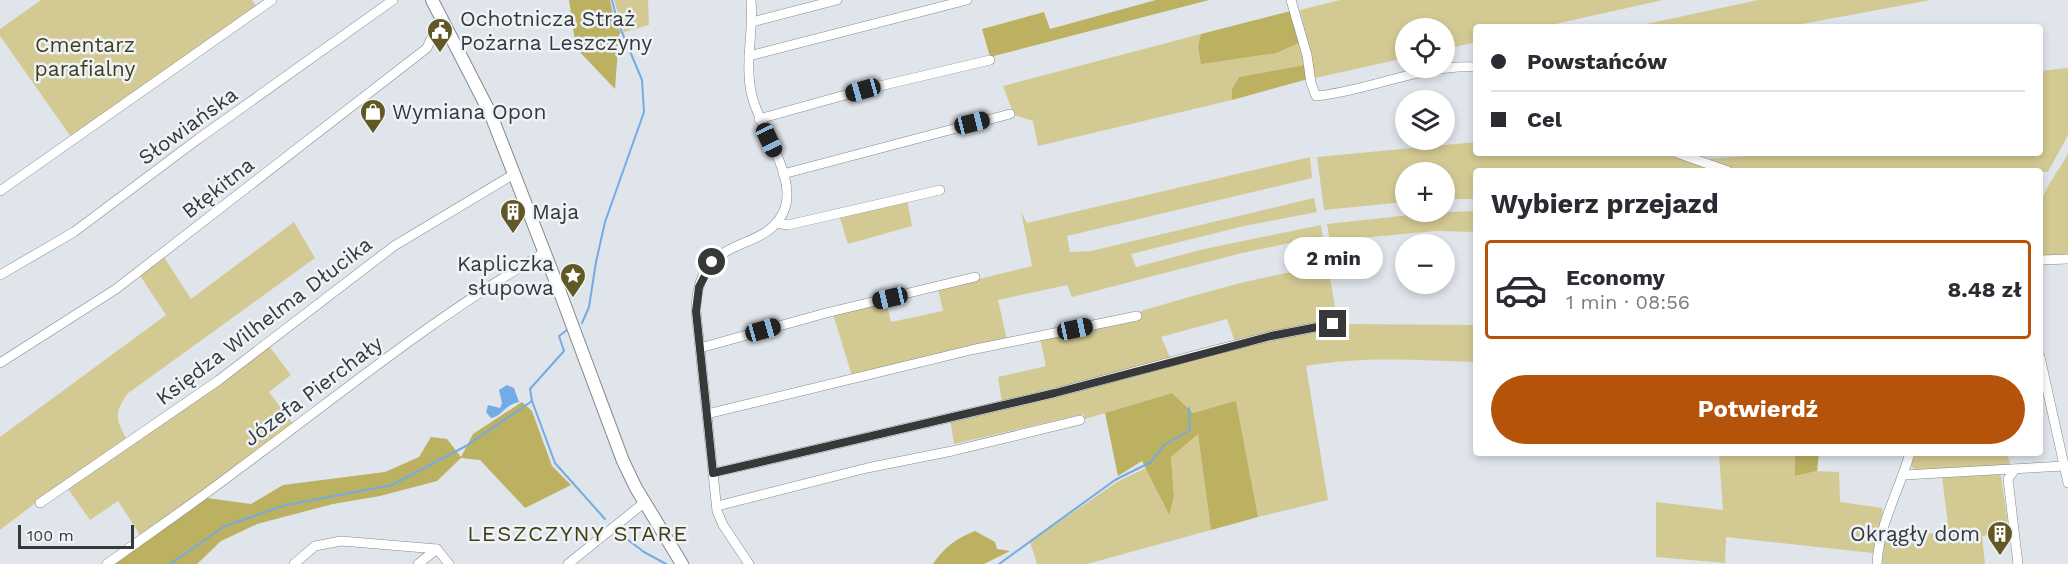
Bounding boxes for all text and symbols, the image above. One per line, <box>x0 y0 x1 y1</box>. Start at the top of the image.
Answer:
place label: Ochotnicza Straż Pożarna Leszczyny <box>460 6 652 55</box>
public building icon: Ochotnicza Straż Pożarna Leszczyny <box>425 16 455 54</box>
map controls <box>1395 18 1455 294</box>
button: locate <box>1395 18 1455 78</box>
park label: Cmentarz parafialny <box>35 32 136 81</box>
text: Powstańców <box>1527 49 1667 74</box>
car <box>843 76 883 104</box>
street label: Słowiańska <box>133 81 242 170</box>
button: layers <box>1395 90 1455 150</box>
shop icon: Wymiana Opon <box>358 97 388 135</box>
place label: Wymiana Opon <box>392 99 546 124</box>
text: Cel <box>1527 107 1562 132</box>
car <box>952 110 992 136</box>
car <box>753 120 785 160</box>
street label: Błękitna <box>177 152 259 224</box>
button: + <box>1395 162 1455 222</box>
text: Wybierz przejazd <box>1491 188 1719 220</box>
building icon: Maja <box>498 197 528 235</box>
place label: Maja <box>532 199 579 224</box>
street label: Księdza Wilhelma Dłucika <box>151 231 377 410</box>
button: − <box>1395 234 1455 294</box>
callout: 2 min <box>1284 237 1382 279</box>
text: 2 min <box>1306 246 1361 270</box>
route start <box>698 248 725 275</box>
place label: Kapliczka słupowa <box>457 251 554 300</box>
place icon: Kapliczka słupowa <box>558 261 588 299</box>
icon: car <box>1494 263 1548 317</box>
text: Economy <box>1566 265 1665 290</box>
text: 8.48 zł <box>1947 277 2022 302</box>
car <box>870 285 910 311</box>
text: 1 min · 08:56 <box>1566 290 1690 314</box>
route end <box>1319 310 1346 337</box>
car <box>743 316 783 344</box>
car <box>1056 316 1094 342</box>
street label: Józefa Pierchały <box>238 330 387 451</box>
button: Potwierdź <box>1491 375 2025 444</box>
building icon: Okrągły dom <box>1985 519 2015 557</box>
district label: LESZCZYNY STARE <box>467 521 689 546</box>
place label: Okrągły dom <box>1850 521 1980 546</box>
scale bar <box>18 522 134 550</box>
text: 100 m <box>27 526 74 545</box>

